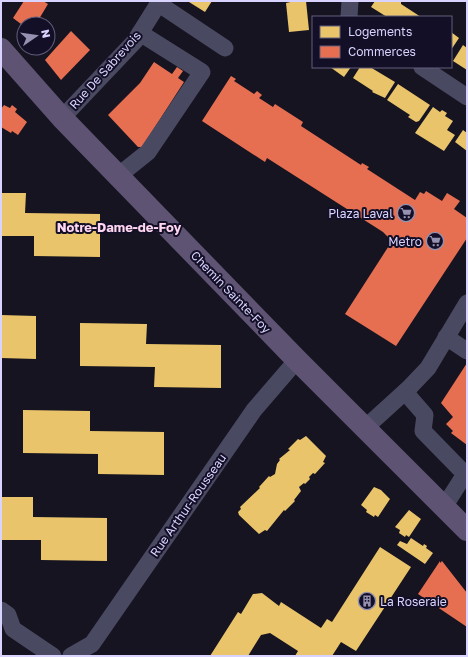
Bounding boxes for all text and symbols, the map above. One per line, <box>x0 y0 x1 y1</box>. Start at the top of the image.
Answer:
north arrow <box>16 16 56 56</box>
legend <box>312 16 452 68</box>
text: Logements <box>348 24 412 39</box>
text: N <box>39 28 54 39</box>
street label: Rue De Sabrevois <box>66 28 144 112</box>
text: Commerces <box>348 44 416 59</box>
supermarket icon: Plaza Laval <box>396 203 416 223</box>
place label: Plaza Laval <box>328 206 393 221</box>
district label: Notre-Dame-de-Foy <box>57 219 182 235</box>
supermarket icon: Metro <box>425 231 445 251</box>
place label: Metro <box>388 234 422 249</box>
street label: Chemin Sainte-Foy <box>188 248 274 336</box>
street label: Rue Arthur-Rousseau <box>147 451 229 559</box>
building icon: La Roseraie <box>357 591 377 611</box>
place label: La Roseraie <box>380 594 447 609</box>

